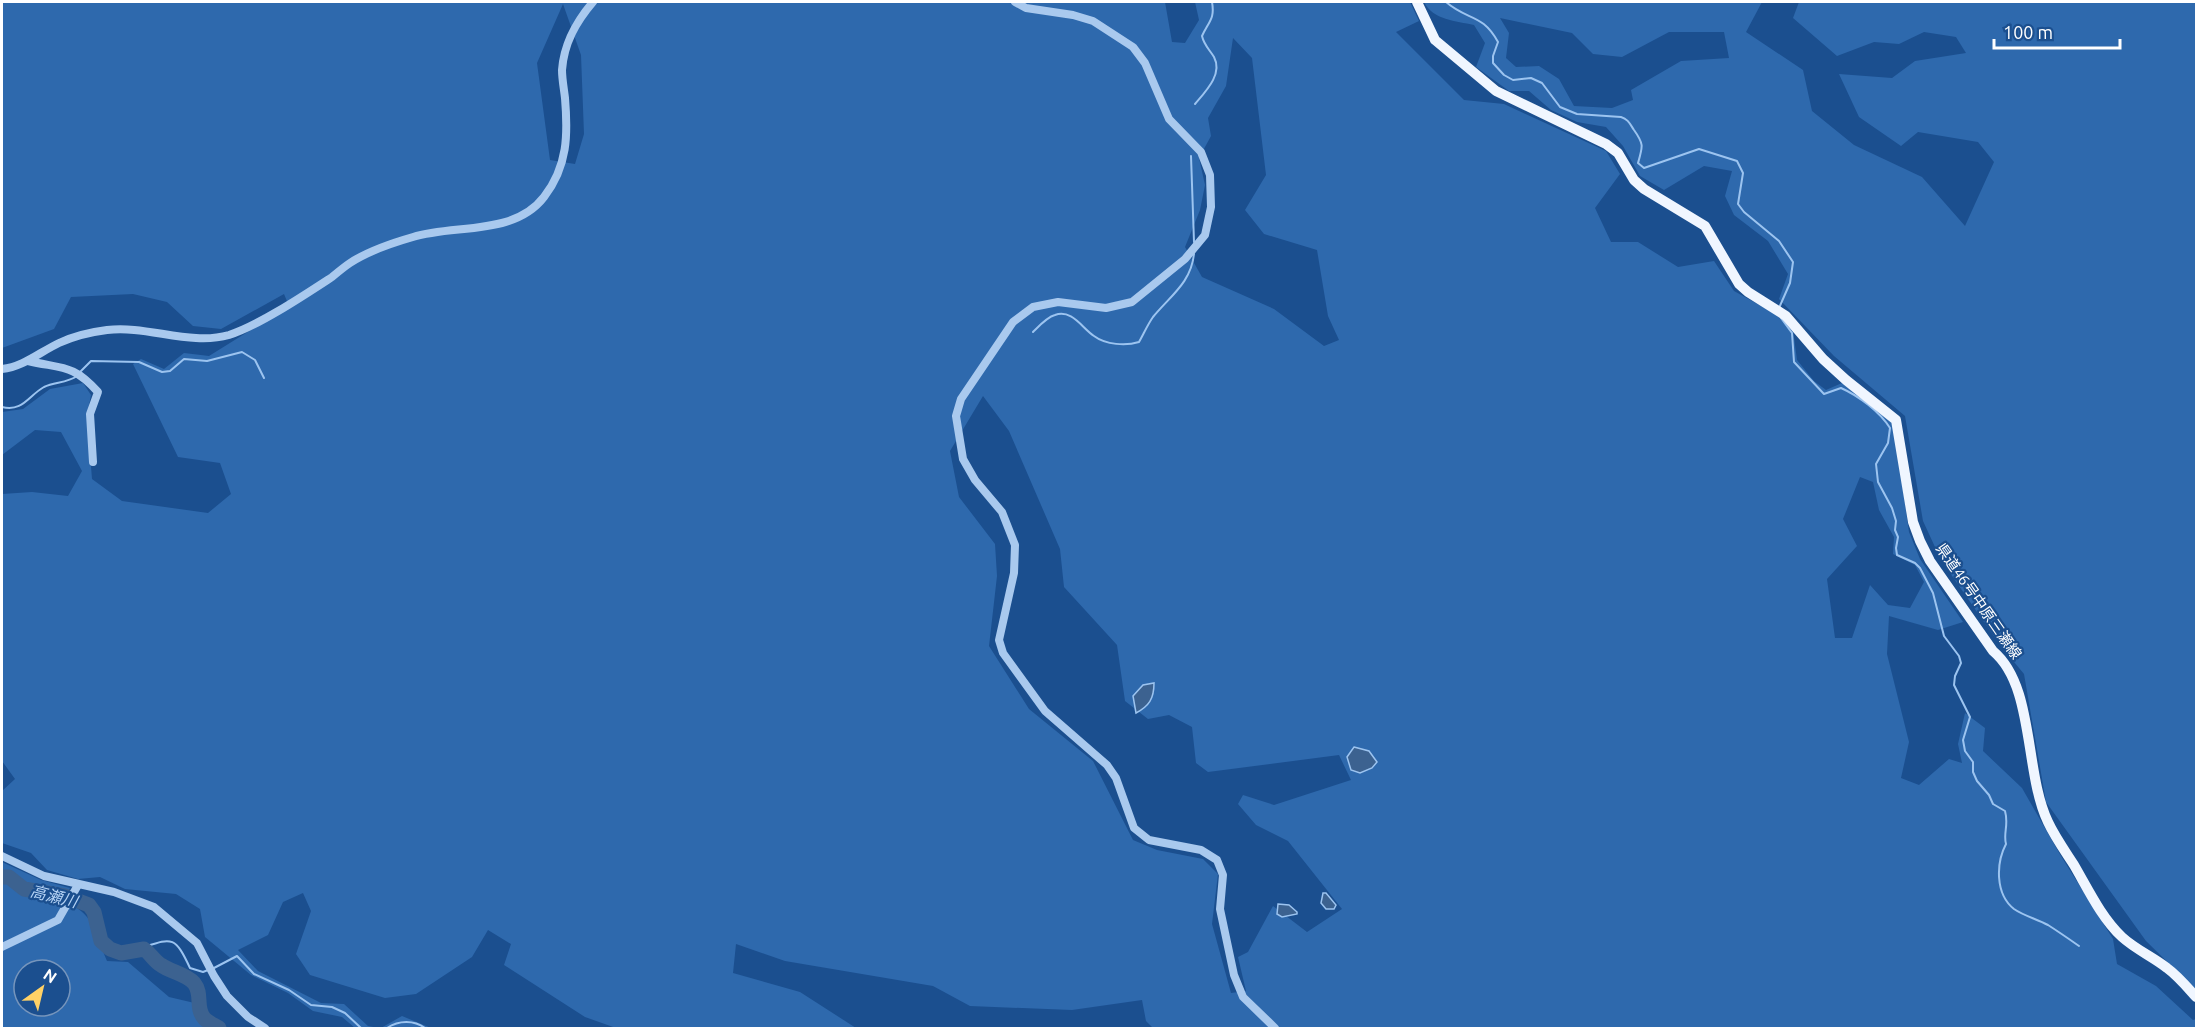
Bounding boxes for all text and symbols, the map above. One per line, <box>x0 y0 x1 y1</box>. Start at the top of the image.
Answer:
scale bar <box>1994 12 2120 50</box>
text: 100 m <box>2003 22 2053 42</box>
street label: 県道46号中原三瀬線 <box>1933 540 2025 662</box>
water label: 高瀬川 <box>29 881 81 911</box>
north arrow <box>12 958 72 1018</box>
text: N <box>40 965 60 986</box>

